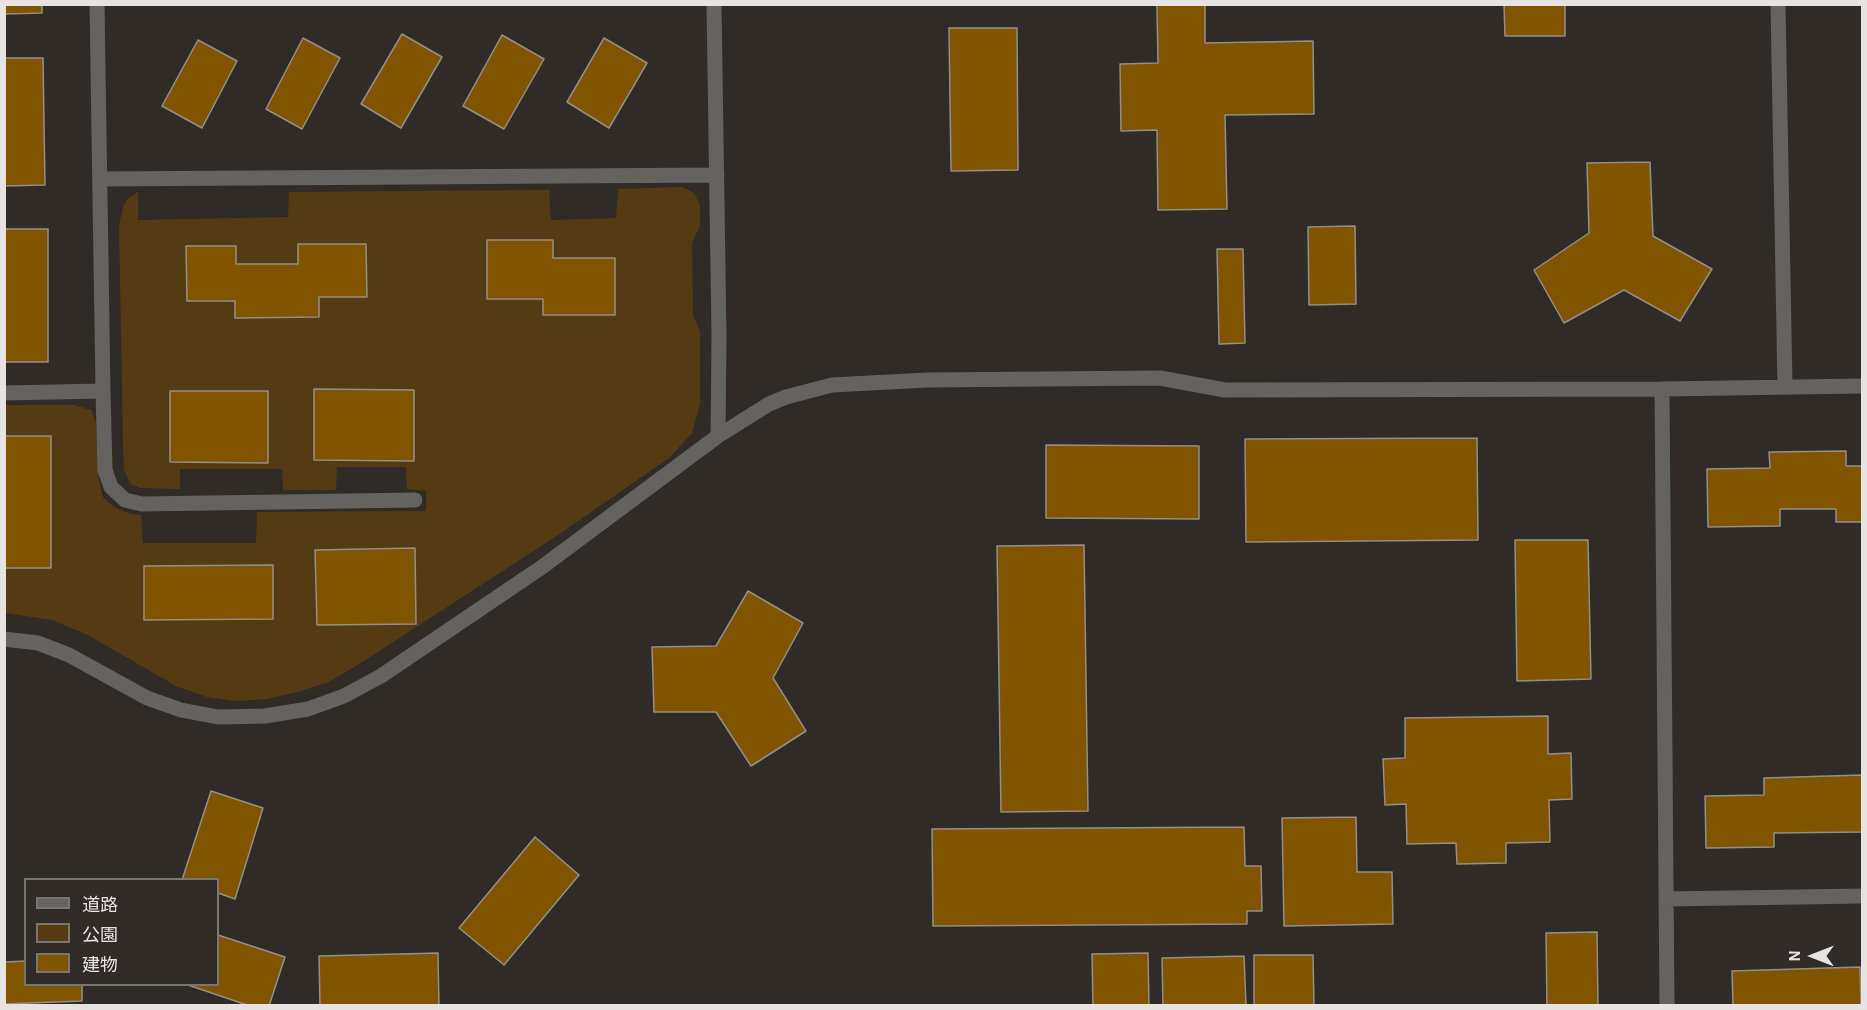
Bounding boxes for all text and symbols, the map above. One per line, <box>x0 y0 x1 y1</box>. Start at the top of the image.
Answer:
legend <box>24 878 219 986</box>
text: 道路 <box>82 897 118 915</box>
north arrow <box>1783 926 1843 986</box>
text: 公園 <box>82 927 118 945</box>
text: N <box>1787 950 1803 962</box>
text: 建物 <box>82 957 118 975</box>

